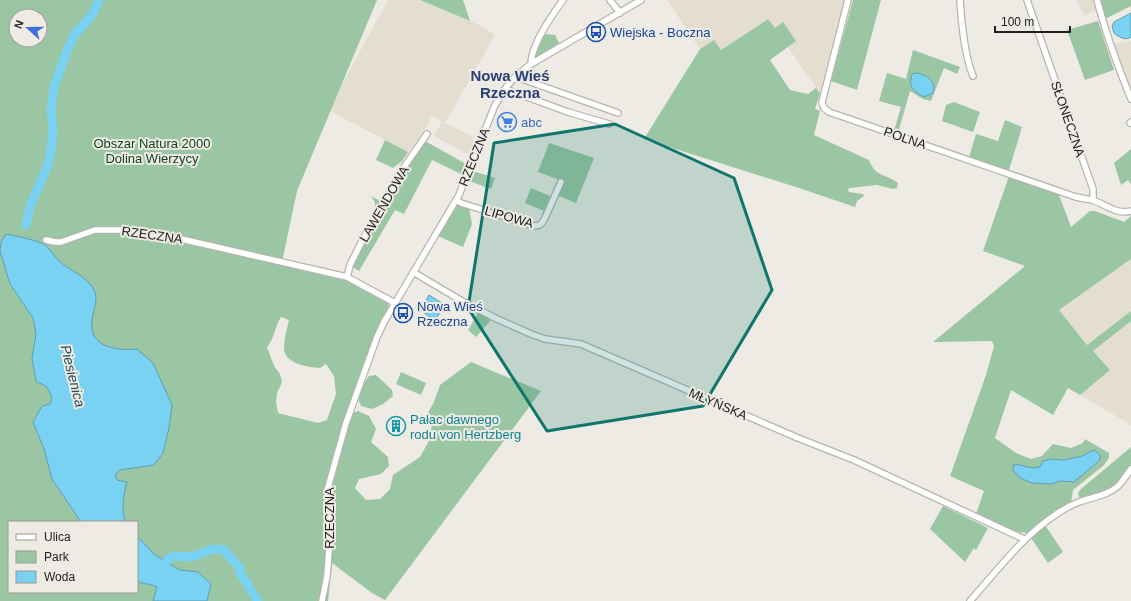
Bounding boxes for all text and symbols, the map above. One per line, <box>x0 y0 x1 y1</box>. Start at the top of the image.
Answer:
north arrow <box>8 8 48 48</box>
scale bar <box>995 8 1070 34</box>
text: 100 m <box>1001 15 1034 29</box>
text: N <box>12 19 26 30</box>
bus stop icon: Wiejska - Boczna <box>585 21 607 43</box>
place label: Wiejska - Boczna <box>610 25 711 40</box>
district label: Nowa Wieś Rzeczna <box>470 67 550 101</box>
street label: SŁONECZNA <box>1048 79 1088 159</box>
supermarket icon: abc <box>496 111 518 133</box>
place label: abc <box>521 115 542 130</box>
street label: POLNA <box>882 124 929 152</box>
street label: RZECZNA <box>456 125 493 188</box>
park label: Obszar Natura 2000 Dolina Wierzycy <box>93 136 211 166</box>
street label: LAWENDOWA <box>356 163 412 245</box>
street label: LIPOWA <box>483 203 535 231</box>
street label: RZECZNA <box>121 223 184 247</box>
place label: Nowa Wieś Rzeczna <box>417 299 483 329</box>
bus stop icon: Nowa Wieś Rzeczna <box>392 302 414 324</box>
water label: Piesienica <box>58 343 89 409</box>
street label: MŁYŃSKA <box>686 385 750 423</box>
place label: Pałac dawnego rodu von Hertzberg <box>410 412 521 442</box>
building icon: Pałac dawnego rodu von Hertzberg <box>385 415 407 437</box>
street label: RZECZNA <box>322 487 337 549</box>
legend <box>8 521 138 593</box>
text: Ulica <box>44 530 71 544</box>
text: Park <box>44 550 70 564</box>
text: Woda <box>44 570 75 584</box>

